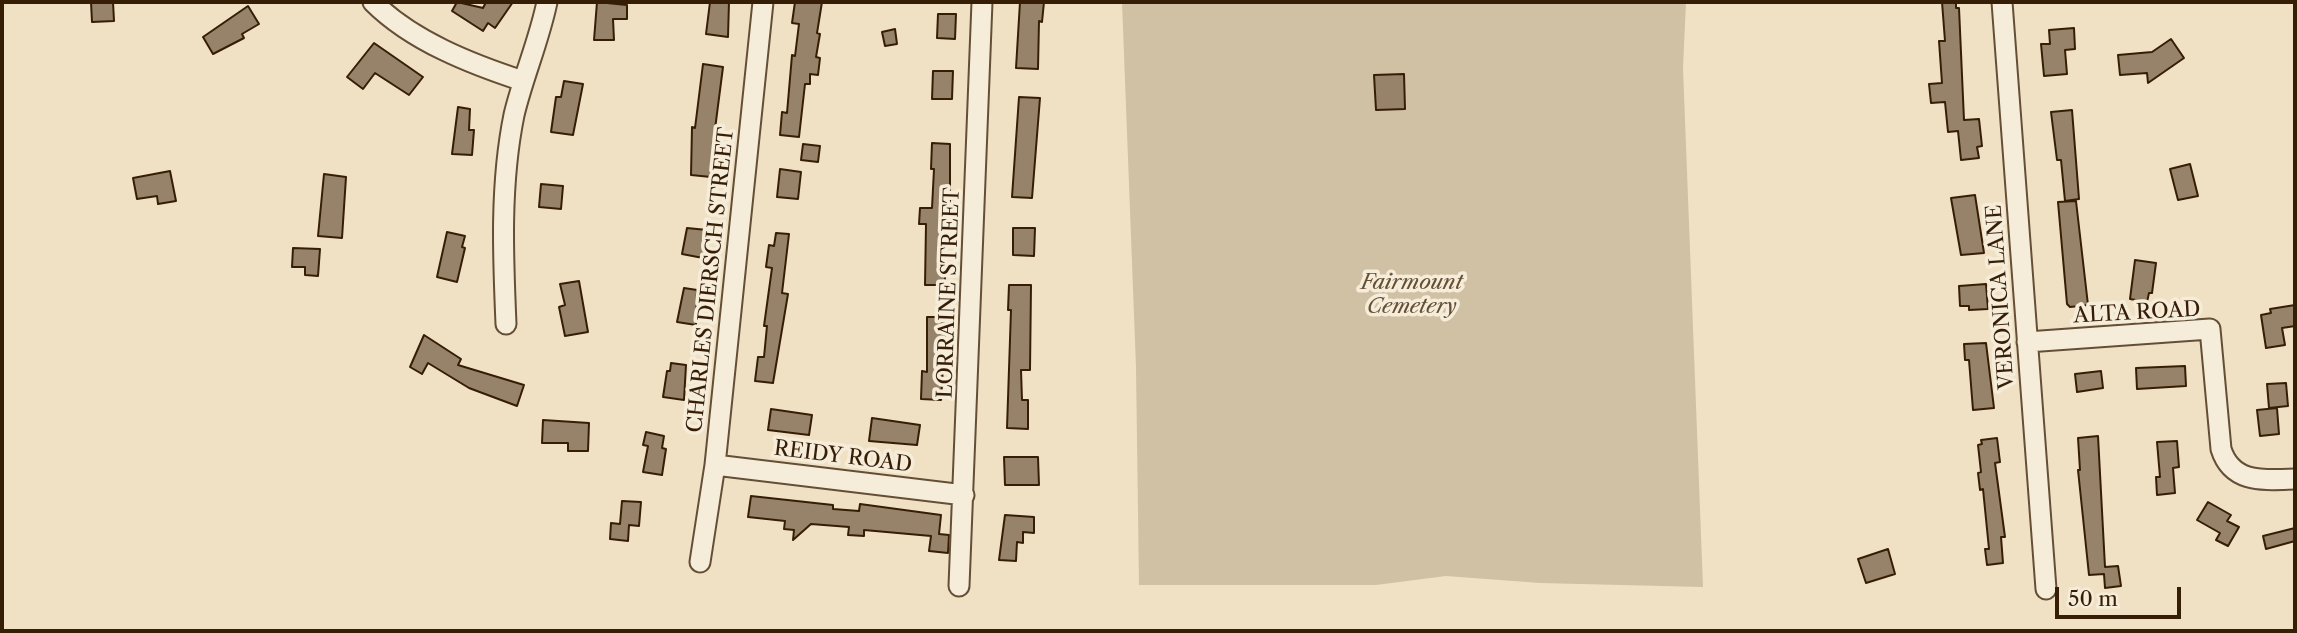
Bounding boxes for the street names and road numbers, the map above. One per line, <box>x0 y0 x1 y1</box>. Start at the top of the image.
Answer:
street label: CHARLES DIERSCH STREET <box>682 126 740 434</box>
street label: LORRAINE STREET <box>933 187 965 399</box>
street label: VERONICA LANE <box>1982 204 2020 390</box>
street label: ALTA ROAD <box>2073 297 2201 329</box>
street label: REIDY ROAD <box>773 436 913 478</box>

